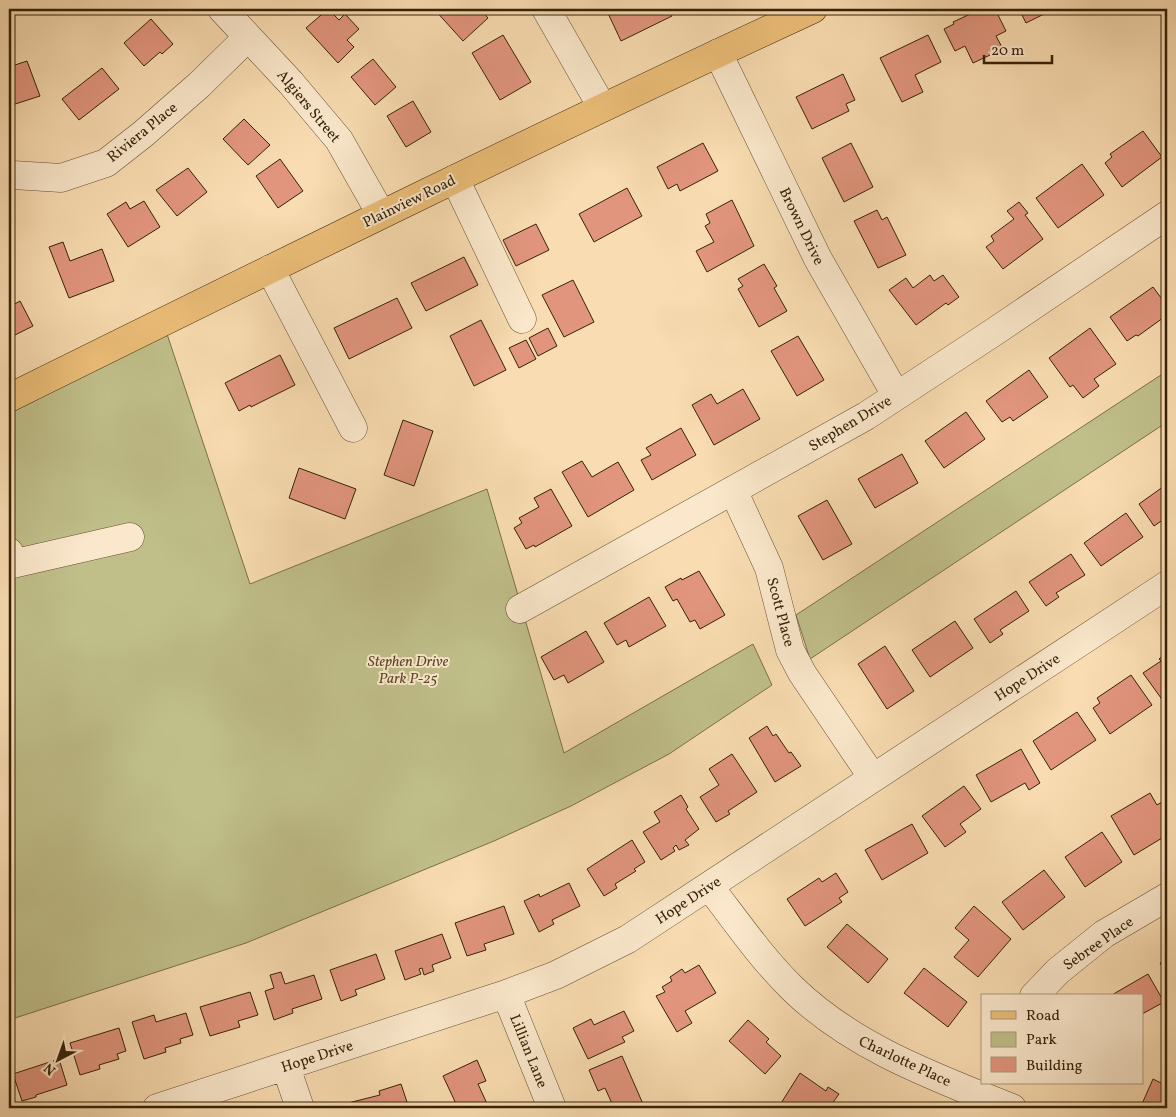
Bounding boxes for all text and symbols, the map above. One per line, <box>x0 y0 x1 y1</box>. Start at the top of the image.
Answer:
scale bar <box>984 32 1051 64</box>
text: 20 m <box>991 41 1024 62</box>
street label: Algiers Street <box>271 66 345 148</box>
street label: Riviera Place <box>103 98 183 168</box>
street label: Plainview Road <box>360 171 460 234</box>
street label: Brown Drive <box>773 184 828 269</box>
street label: Stephen Drive <box>805 391 896 457</box>
street label: Scott Place <box>760 575 799 649</box>
street label: Hope Drive <box>991 649 1065 707</box>
park label: Stephen Drive Park P-25 <box>368 652 449 690</box>
street label: Hope Drive <box>652 872 726 930</box>
street label: Sebree Place <box>1059 912 1138 976</box>
legend <box>981 994 1144 1084</box>
text: Road <box>1026 1006 1060 1027</box>
street label: Lillian Lane <box>503 1012 552 1092</box>
text: Park <box>1026 1030 1057 1051</box>
street label: Charlotte Place <box>855 1032 954 1093</box>
north arrow <box>32 1034 82 1084</box>
street label: Hope Drive <box>279 1036 356 1079</box>
text: Building <box>1026 1056 1083 1077</box>
text: N <box>40 1058 61 1079</box>

